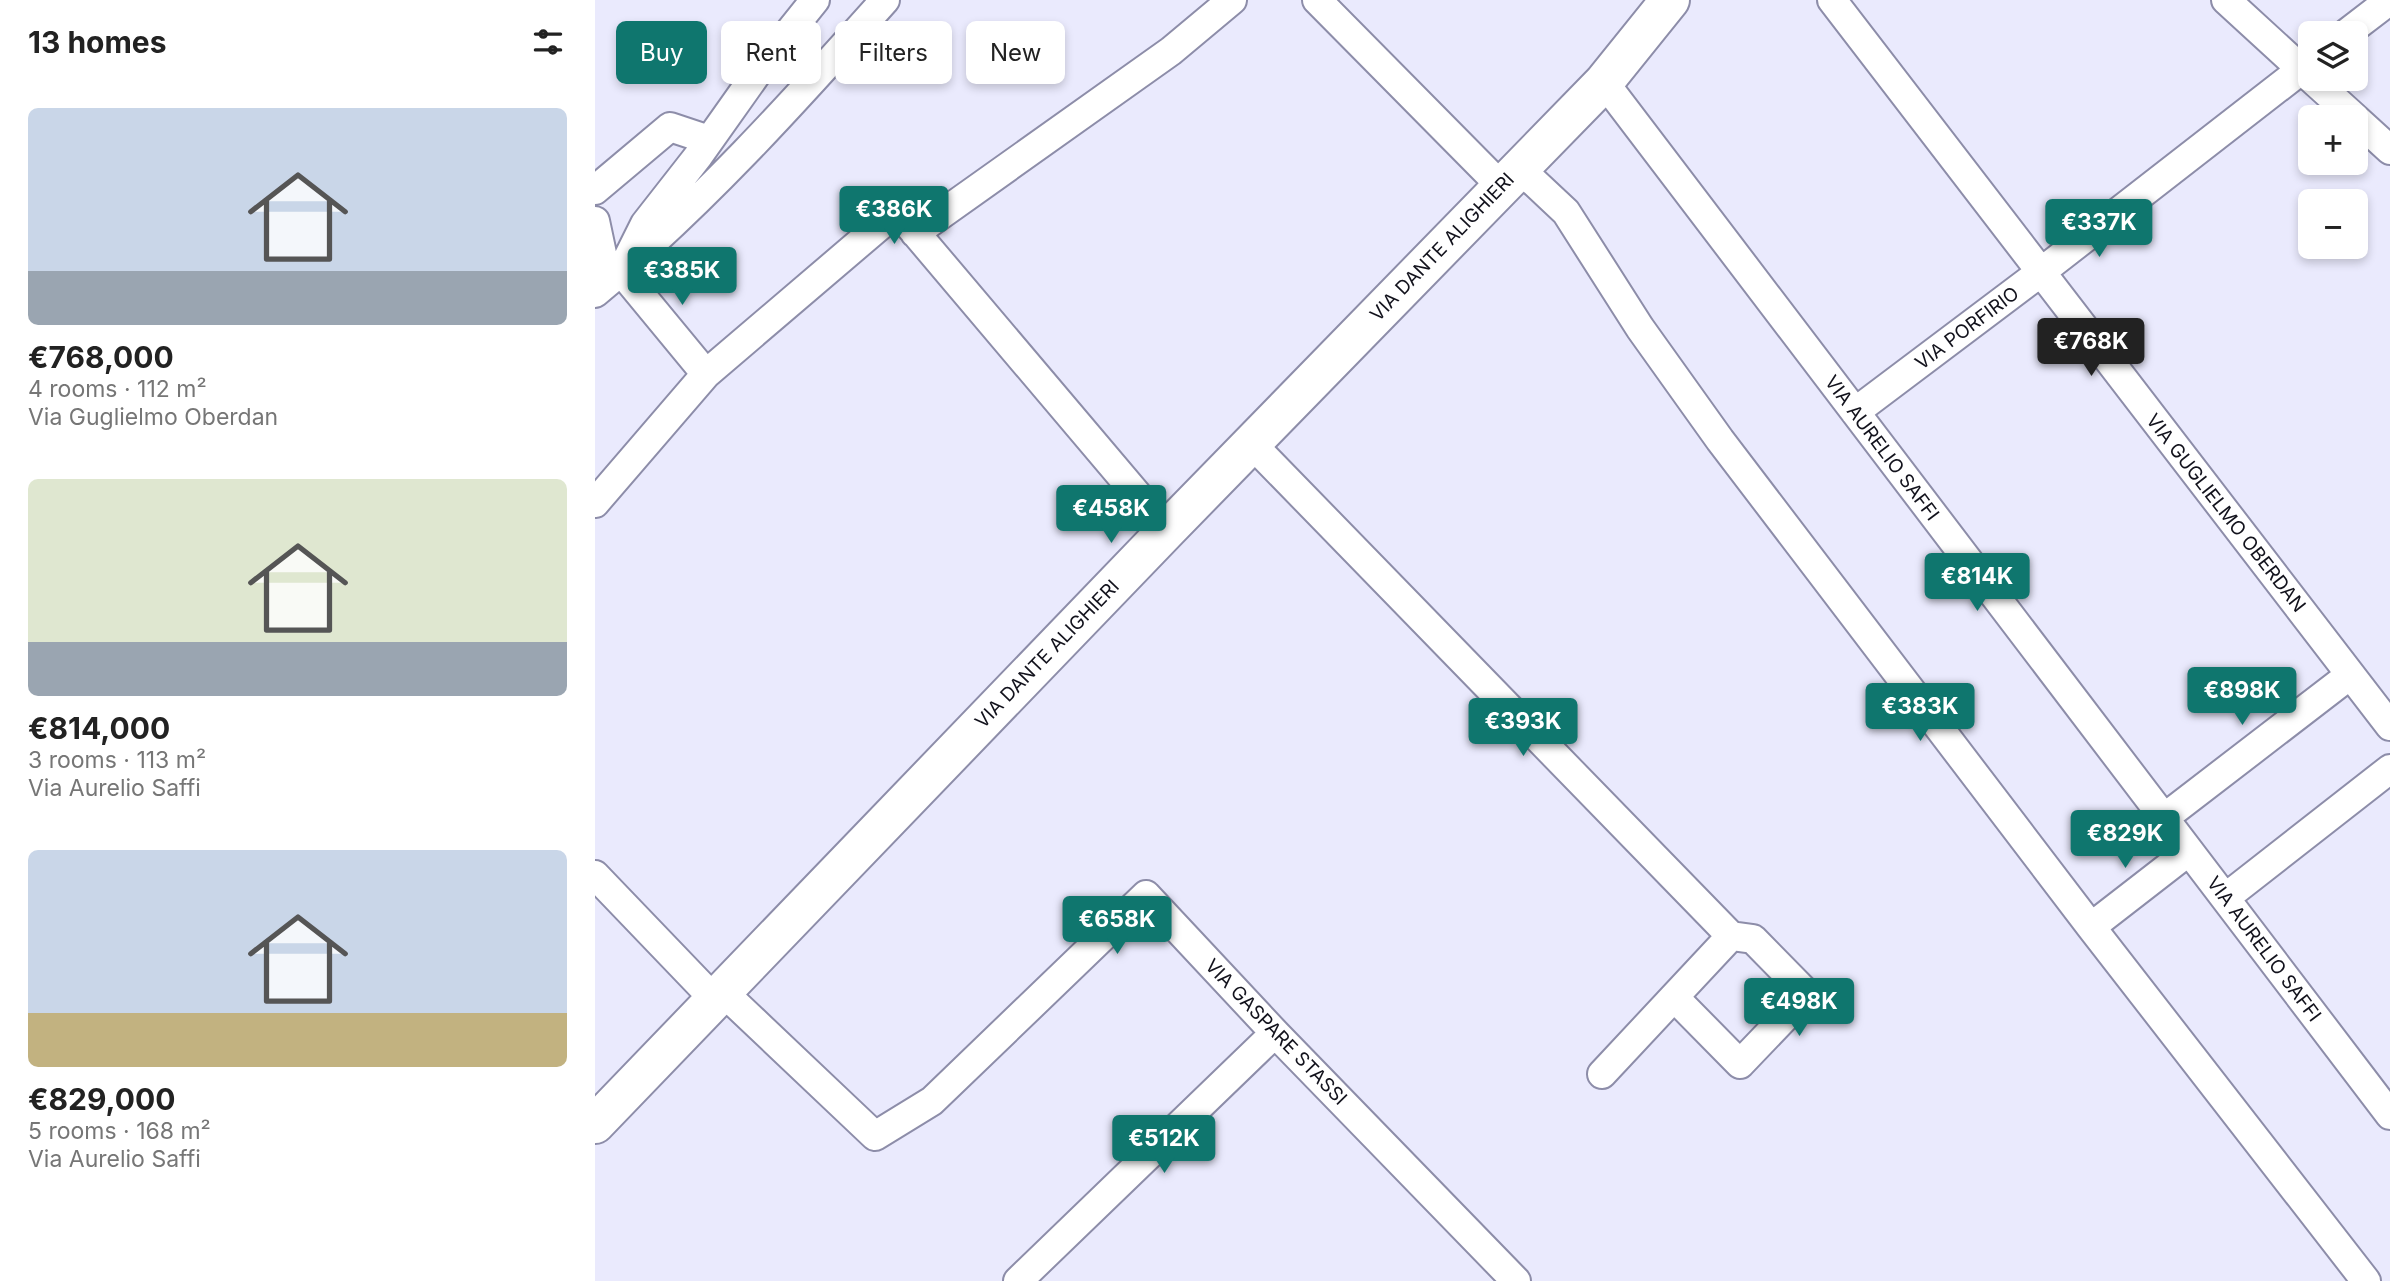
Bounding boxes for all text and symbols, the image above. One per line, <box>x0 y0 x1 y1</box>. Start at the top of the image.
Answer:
chip: Buy <box>616 21 707 84</box>
chip: Rent <box>721 21 821 84</box>
chip: Filters <box>835 21 952 84</box>
chip: New <box>966 21 1065 84</box>
map controls <box>2298 21 2368 259</box>
button: layers <box>2298 21 2368 91</box>
icon: filters <box>529 23 567 61</box>
text: 13 homes <box>28 24 167 60</box>
button: + <box>2298 105 2368 175</box>
icon: home <box>235 154 361 280</box>
street label: VIA DANTE ALIGHIERI <box>1365 168 1519 326</box>
pin: €386K <box>845 187 943 246</box>
button: − <box>2298 189 2368 259</box>
text: €386K <box>855 195 933 223</box>
pin: €337K <box>2050 200 2148 259</box>
text: €337K <box>2061 208 2137 236</box>
pin: €385K <box>633 247 731 307</box>
text: €385K <box>644 256 720 284</box>
street label: VIA PORFIRIO <box>1911 282 2023 374</box>
pin: €768K <box>2042 318 2140 378</box>
text: €768K <box>2053 327 2129 355</box>
text: €768,000 <box>28 339 174 375</box>
street label: VIA AURELIO SAFFI <box>1820 371 1944 525</box>
text: 4 rooms · 112 m² <box>28 375 207 403</box>
text: Via Guglielmo Oberdan <box>28 403 278 431</box>
street label: VIA GUGLIELMO OBERDAN <box>2141 409 2311 617</box>
pin: €458K <box>1062 486 1160 545</box>
text: €458K <box>1072 494 1150 522</box>
icon: home <box>235 525 361 651</box>
pin: €814K <box>1928 554 2026 613</box>
text: €814K <box>1941 562 2013 590</box>
street label: VIA DANTE ALIGHIERI <box>970 575 1124 733</box>
pin: €898K <box>2193 668 2291 727</box>
text: €898K <box>2203 676 2281 704</box>
pin: €383K <box>1871 684 1969 743</box>
text: €383K <box>1882 692 1958 720</box>
pin: €393K <box>1474 698 1572 758</box>
text: €393K <box>1485 707 1561 735</box>
text: €814,000 <box>28 710 170 746</box>
text: 3 rooms · 113 m² <box>28 746 206 774</box>
text: Via Aurelio Saffi <box>28 774 201 802</box>
pin: €829K <box>2076 810 2174 870</box>
text: €829K <box>2087 819 2163 847</box>
street label: VIA AURELIO SAFFI <box>2202 872 2326 1026</box>
icon: home <box>235 896 361 1022</box>
pin: €658K <box>1068 897 1166 956</box>
text: €658K <box>1079 905 1155 933</box>
street label: VIA GASPARE STASSI <box>1200 954 1352 1110</box>
pin: €498K <box>1750 978 1848 1038</box>
text: €498K <box>1760 987 1838 1015</box>
text: €829,000 <box>28 1081 175 1117</box>
pin: €512K <box>1115 1116 1213 1175</box>
text: 5 rooms · 168 m² <box>28 1117 211 1145</box>
text: €512K <box>1128 1124 1200 1152</box>
text: Via Aurelio Saffi <box>28 1145 201 1173</box>

